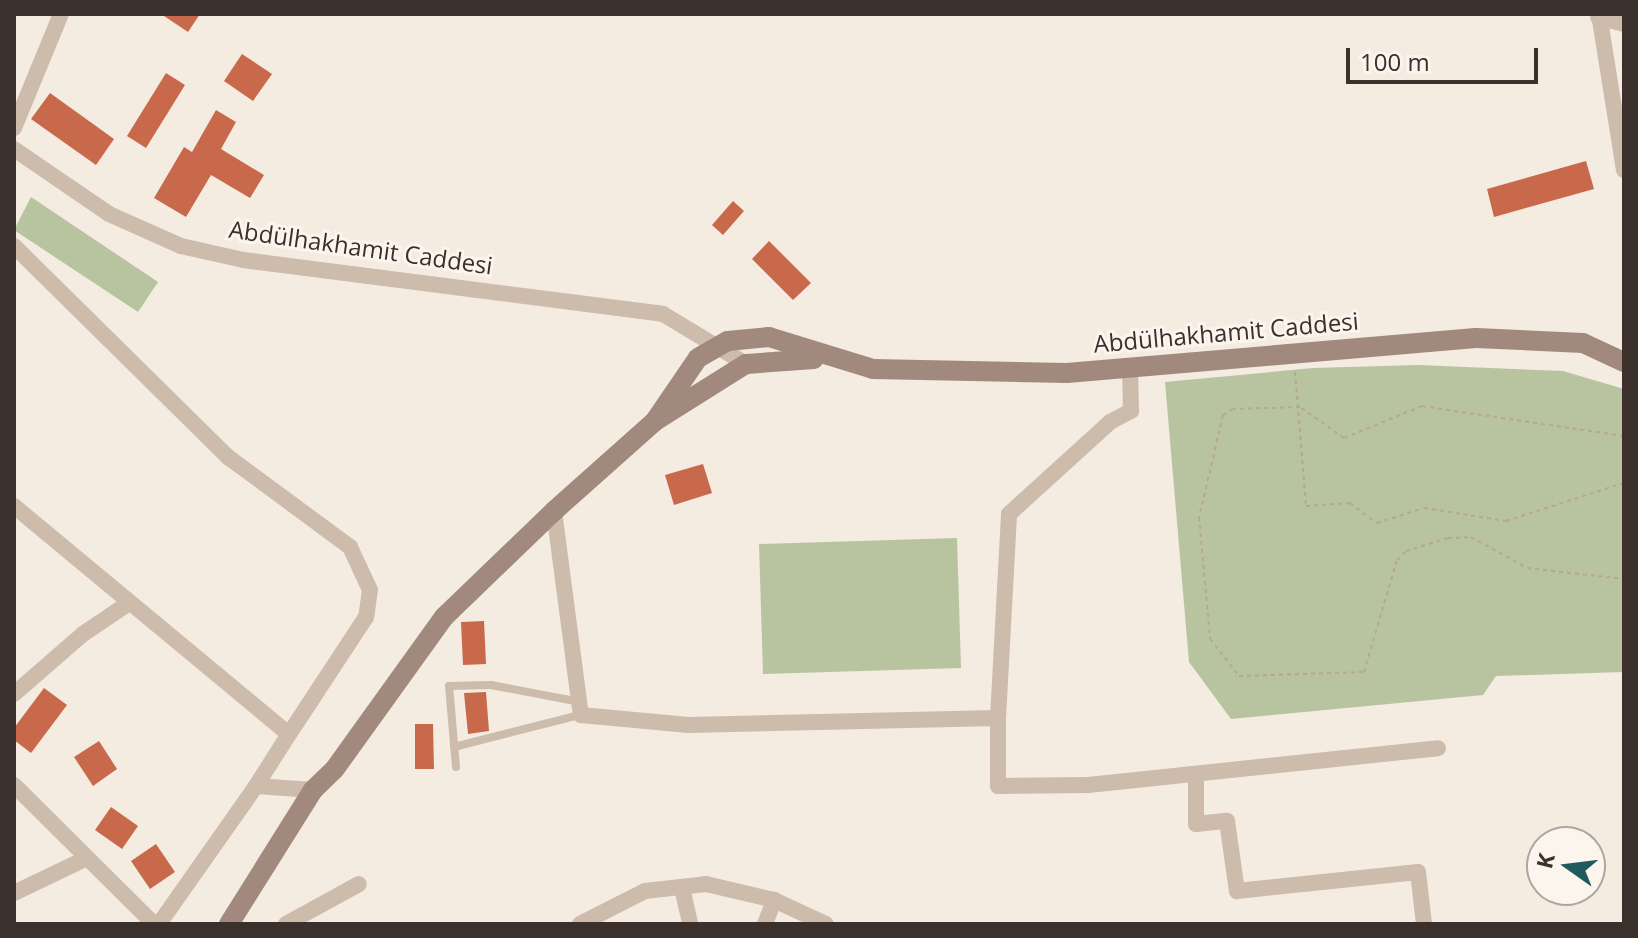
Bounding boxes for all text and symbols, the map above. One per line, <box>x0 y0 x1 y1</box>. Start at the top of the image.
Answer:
scale bar <box>1350 32 1542 82</box>
text: 100 m <box>1360 45 1430 78</box>
street label: Abdülhakhamit Caddesi <box>227 214 495 280</box>
street label: Abdülhakhamit Caddesi <box>1092 306 1360 358</box>
north arrow <box>1526 826 1606 906</box>
text: K <box>1528 850 1561 871</box>

